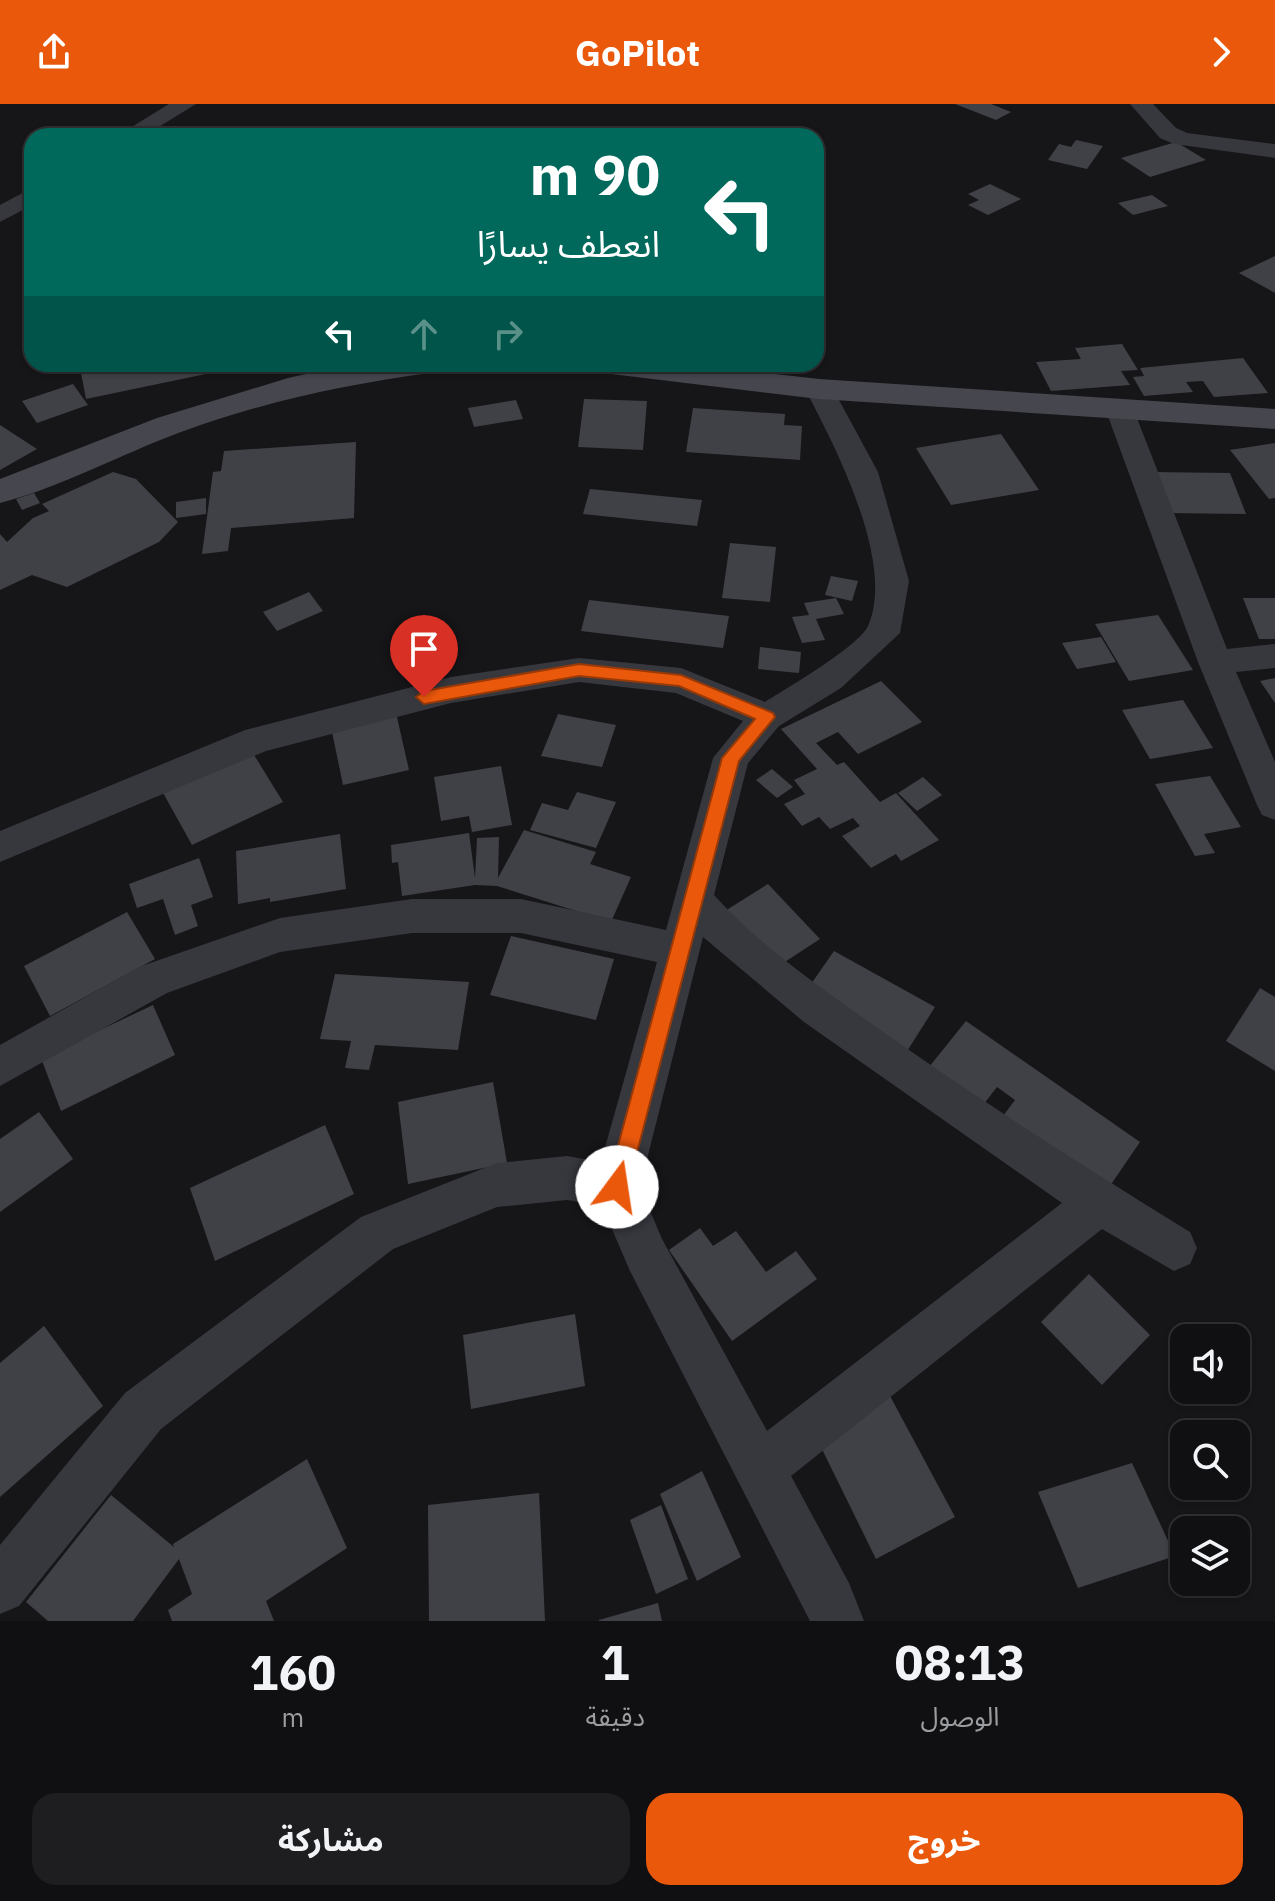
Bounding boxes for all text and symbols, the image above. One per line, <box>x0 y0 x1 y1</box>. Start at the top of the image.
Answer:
text: GoPilot <box>575 29 700 76</box>
icon: share <box>32 30 76 74</box>
icon: forward <box>1199 30 1243 74</box>
text: 90 m <box>530 138 660 210</box>
icon: left <box>688 160 792 264</box>
text: انعطف يسارًا <box>477 220 660 267</box>
icon: left <box>318 312 362 356</box>
icon: ahead <box>402 312 446 356</box>
icon: right <box>486 312 530 356</box>
pin <box>390 615 458 697</box>
icon: arrive <box>402 627 446 671</box>
position arrow <box>575 1145 659 1229</box>
map controls <box>1170 1324 1250 1596</box>
button: sound <box>1170 1324 1250 1404</box>
button: search <box>1170 1420 1250 1500</box>
button: layers <box>1170 1516 1250 1596</box>
text: 1 <box>601 1631 630 1693</box>
text: 08:13 <box>894 1631 1025 1693</box>
text: 160 <box>250 1641 336 1703</box>
text: دقيقة <box>586 1699 645 1733</box>
text: الوصول <box>920 1699 999 1733</box>
text: m <box>281 1700 304 1734</box>
button: مشاركة <box>32 1793 630 1885</box>
button: خروج <box>646 1793 1243 1885</box>

